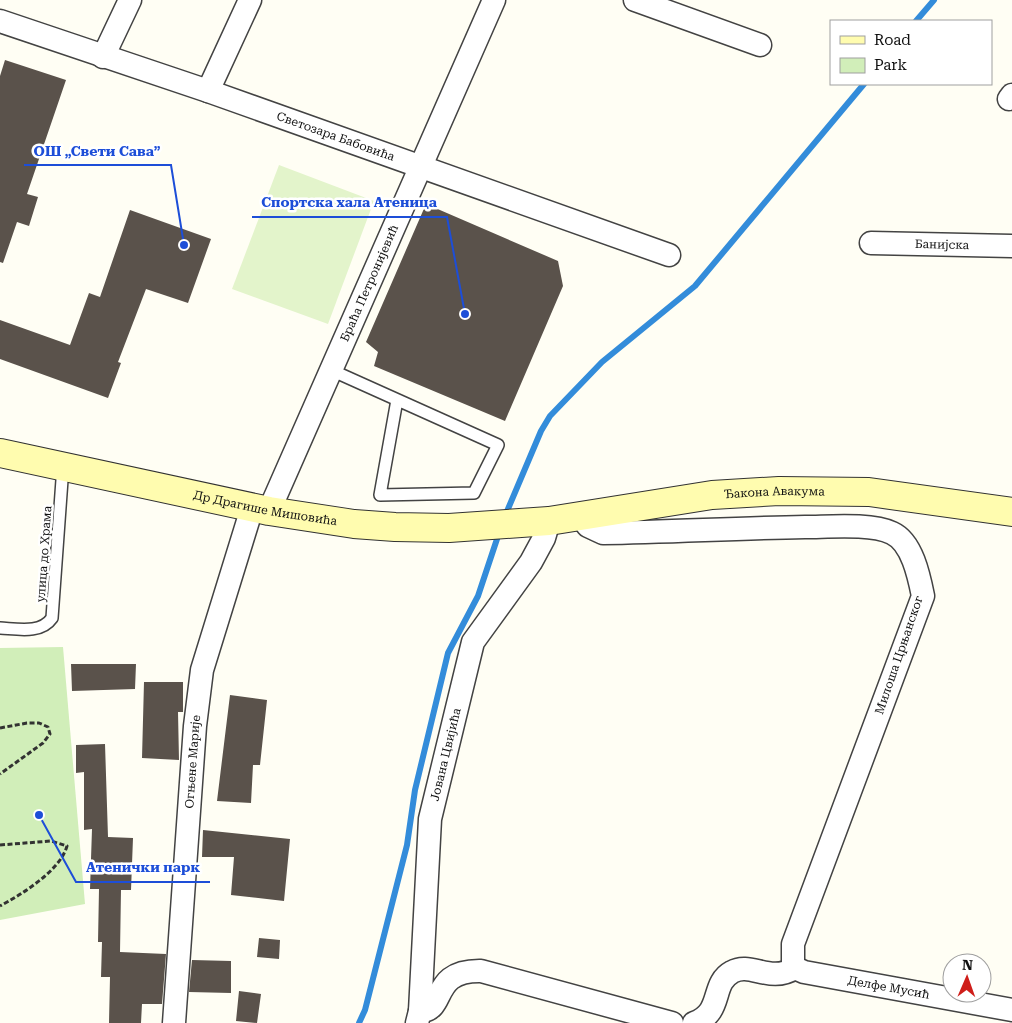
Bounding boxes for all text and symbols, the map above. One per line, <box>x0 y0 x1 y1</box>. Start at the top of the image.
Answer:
legend <box>830 20 992 85</box>
text: Road <box>874 31 911 49</box>
text: Park <box>874 56 908 74</box>
street label: Светозара Бабовића <box>275 109 397 164</box>
callout: ОШ „Свети Сава” <box>24 136 171 165</box>
text: ОШ „Свети Сава” <box>34 143 161 159</box>
callout: Спортска хала Атеница <box>252 188 447 217</box>
text: Спортска хала Атеница <box>261 194 438 210</box>
street label: Браћа Петронијевић <box>337 222 401 344</box>
street label: Банијска <box>915 237 970 252</box>
street label: Ђакона Авакума <box>724 484 825 501</box>
street label: Др Драгише Мишовића <box>192 488 339 528</box>
street label: улица до Храма <box>34 505 54 603</box>
street label: Милоша Црњанског <box>872 594 926 716</box>
street label: Јована Цвијића <box>428 706 464 803</box>
street label: Огњене Марије <box>182 714 203 809</box>
callout: Атенички парк <box>76 853 210 882</box>
text: Атенички парк <box>86 859 200 875</box>
north arrow <box>942 953 992 1003</box>
text: N <box>962 957 973 973</box>
street label: Делфе Мусић <box>847 973 931 1002</box>

